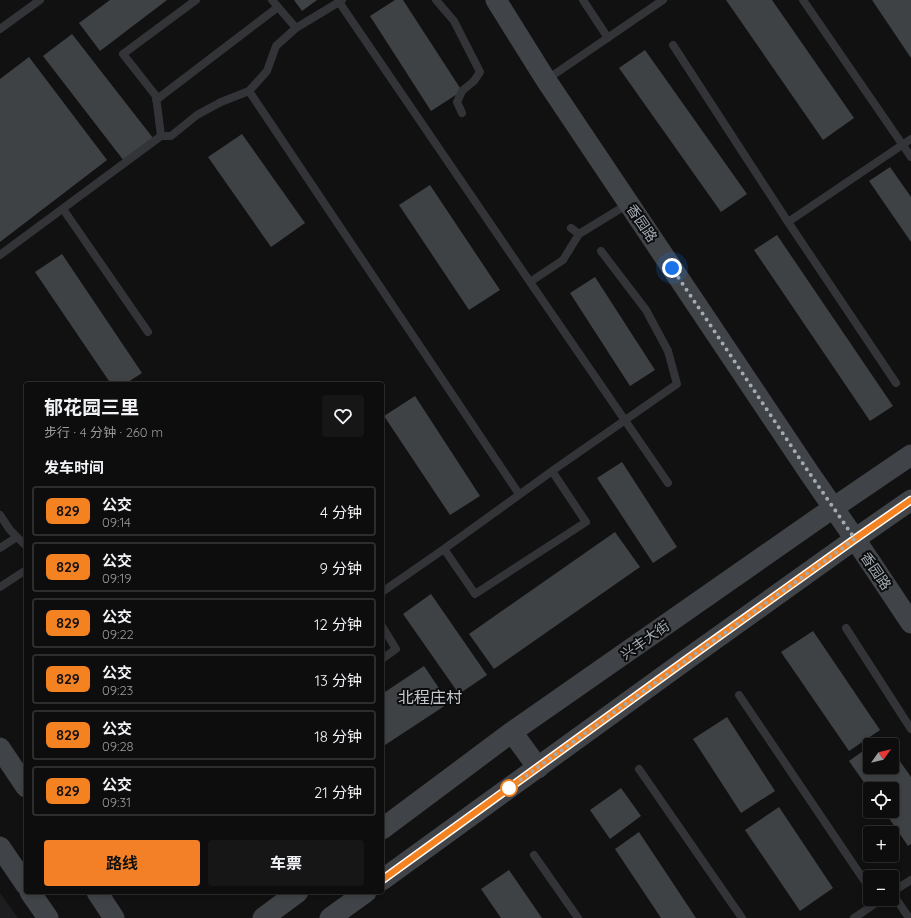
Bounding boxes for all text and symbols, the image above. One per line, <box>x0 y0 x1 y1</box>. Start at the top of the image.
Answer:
street label: 香园路 <box>623 201 661 245</box>
your location <box>662 258 682 278</box>
text: 郁花园三里 <box>44 395 139 419</box>
button: heart <box>322 395 364 437</box>
text: 步行 · 4 分钟 · 260 m <box>44 424 163 440</box>
text: 发车时间 <box>44 458 104 477</box>
text: 公交 <box>102 495 132 514</box>
text: 829 <box>56 502 80 520</box>
text: 4 分钟 <box>320 503 362 522</box>
text: 09:14 <box>102 514 131 530</box>
street label: 香园路 <box>857 549 895 593</box>
text: 公交 <box>102 551 132 570</box>
text: 829 <box>56 558 80 576</box>
text: 9 分钟 <box>320 559 362 578</box>
text: 09:19 <box>102 570 131 586</box>
text: 公交 <box>102 607 132 626</box>
text: 829 <box>56 614 80 632</box>
text: 12 分钟 <box>314 615 362 634</box>
street label: 兴丰大街 <box>617 617 673 663</box>
text: 09:22 <box>102 626 134 642</box>
text: 公交 <box>102 663 132 682</box>
text: 829 <box>56 670 80 688</box>
text: 13 分钟 <box>314 671 362 690</box>
text: 09:23 <box>102 682 133 698</box>
district label: 北程庄村 <box>398 687 462 707</box>
text: 公交 <box>102 719 132 738</box>
text: 829 <box>56 726 80 744</box>
text: 18 分钟 <box>314 727 362 746</box>
text: 09:28 <box>102 738 134 754</box>
north arrow <box>863 738 899 774</box>
map controls <box>863 738 899 906</box>
text: 公交 <box>102 775 132 794</box>
unlabelled marker <box>500 779 518 797</box>
text: 829 <box>56 782 80 800</box>
button: locate <box>863 782 899 818</box>
text: 21 分钟 <box>314 783 362 802</box>
text: 09:31 <box>102 794 131 810</box>
button: + <box>863 826 899 862</box>
button: 路线 <box>44 840 200 886</box>
button: 车票 <box>208 840 364 886</box>
button: − <box>863 870 899 906</box>

